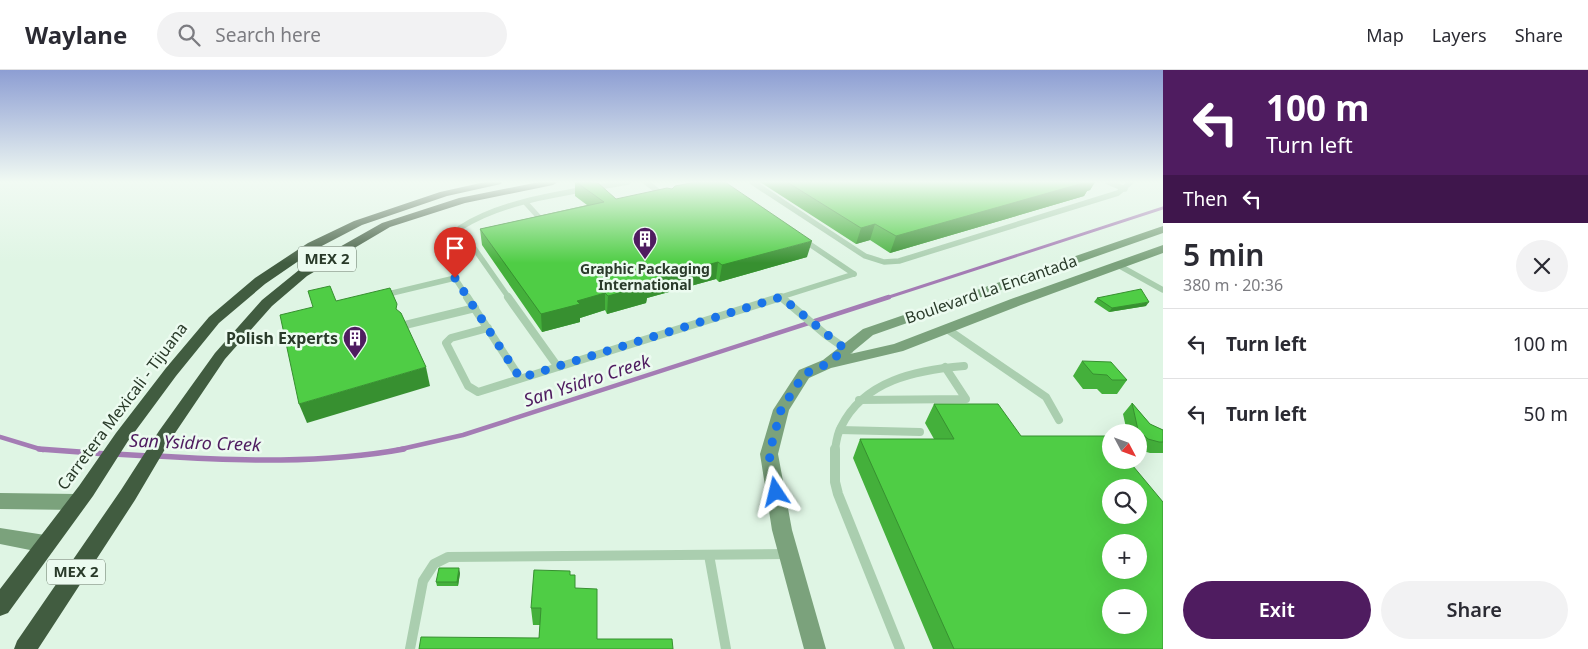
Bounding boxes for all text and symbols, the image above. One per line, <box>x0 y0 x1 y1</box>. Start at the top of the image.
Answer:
search box <box>157 12 507 57</box>
text: Waylane <box>25 18 127 51</box>
icon: search <box>175 21 203 49</box>
text: Search here <box>215 22 321 48</box>
text: Map <box>1366 23 1404 47</box>
text: Layers <box>1432 23 1487 47</box>
text: Share <box>1515 23 1563 47</box>
text: 100 m <box>1266 84 1369 131</box>
icon: left <box>1183 90 1248 155</box>
text: Turn left <box>1266 129 1353 159</box>
icon: left <box>1238 185 1266 213</box>
text: Then <box>1183 186 1228 212</box>
building icon: Graphic Packaging International <box>632 226 658 260</box>
pin <box>434 227 476 278</box>
icon: arrive <box>441 234 469 262</box>
text: 5 min <box>1183 234 1264 275</box>
button: close <box>1516 240 1568 292</box>
road number: MEX 2 <box>298 246 356 272</box>
street label: Boulevard La Encantada <box>902 249 1080 329</box>
place label: Graphic Packaging International <box>580 259 710 294</box>
text: 380 m · 20:36 <box>1183 274 1283 296</box>
street label: Carretera Mexicali - Tijuana <box>52 318 192 494</box>
building icon: Polish Experts <box>342 325 368 359</box>
place label: Polish Experts <box>226 327 338 349</box>
icon: left <box>1183 330 1211 358</box>
text: Turn left <box>1226 331 1307 357</box>
text: 100 m <box>1513 331 1568 357</box>
water label: San Ysidro Creek <box>520 348 654 412</box>
icon: left <box>1183 400 1211 428</box>
text: Turn left <box>1226 401 1307 427</box>
text: 50 m <box>1524 401 1568 427</box>
north arrow <box>1102 424 1148 469</box>
map controls <box>1102 424 1147 634</box>
water label: San Ysidro Creek <box>129 428 262 456</box>
position arrow <box>749 465 801 517</box>
button: search <box>1102 479 1147 524</box>
button: + <box>1102 534 1147 579</box>
road number: MEX 2 <box>47 560 105 584</box>
button: Exit <box>1183 581 1371 639</box>
button: Share <box>1381 581 1568 639</box>
button: − <box>1102 589 1147 634</box>

